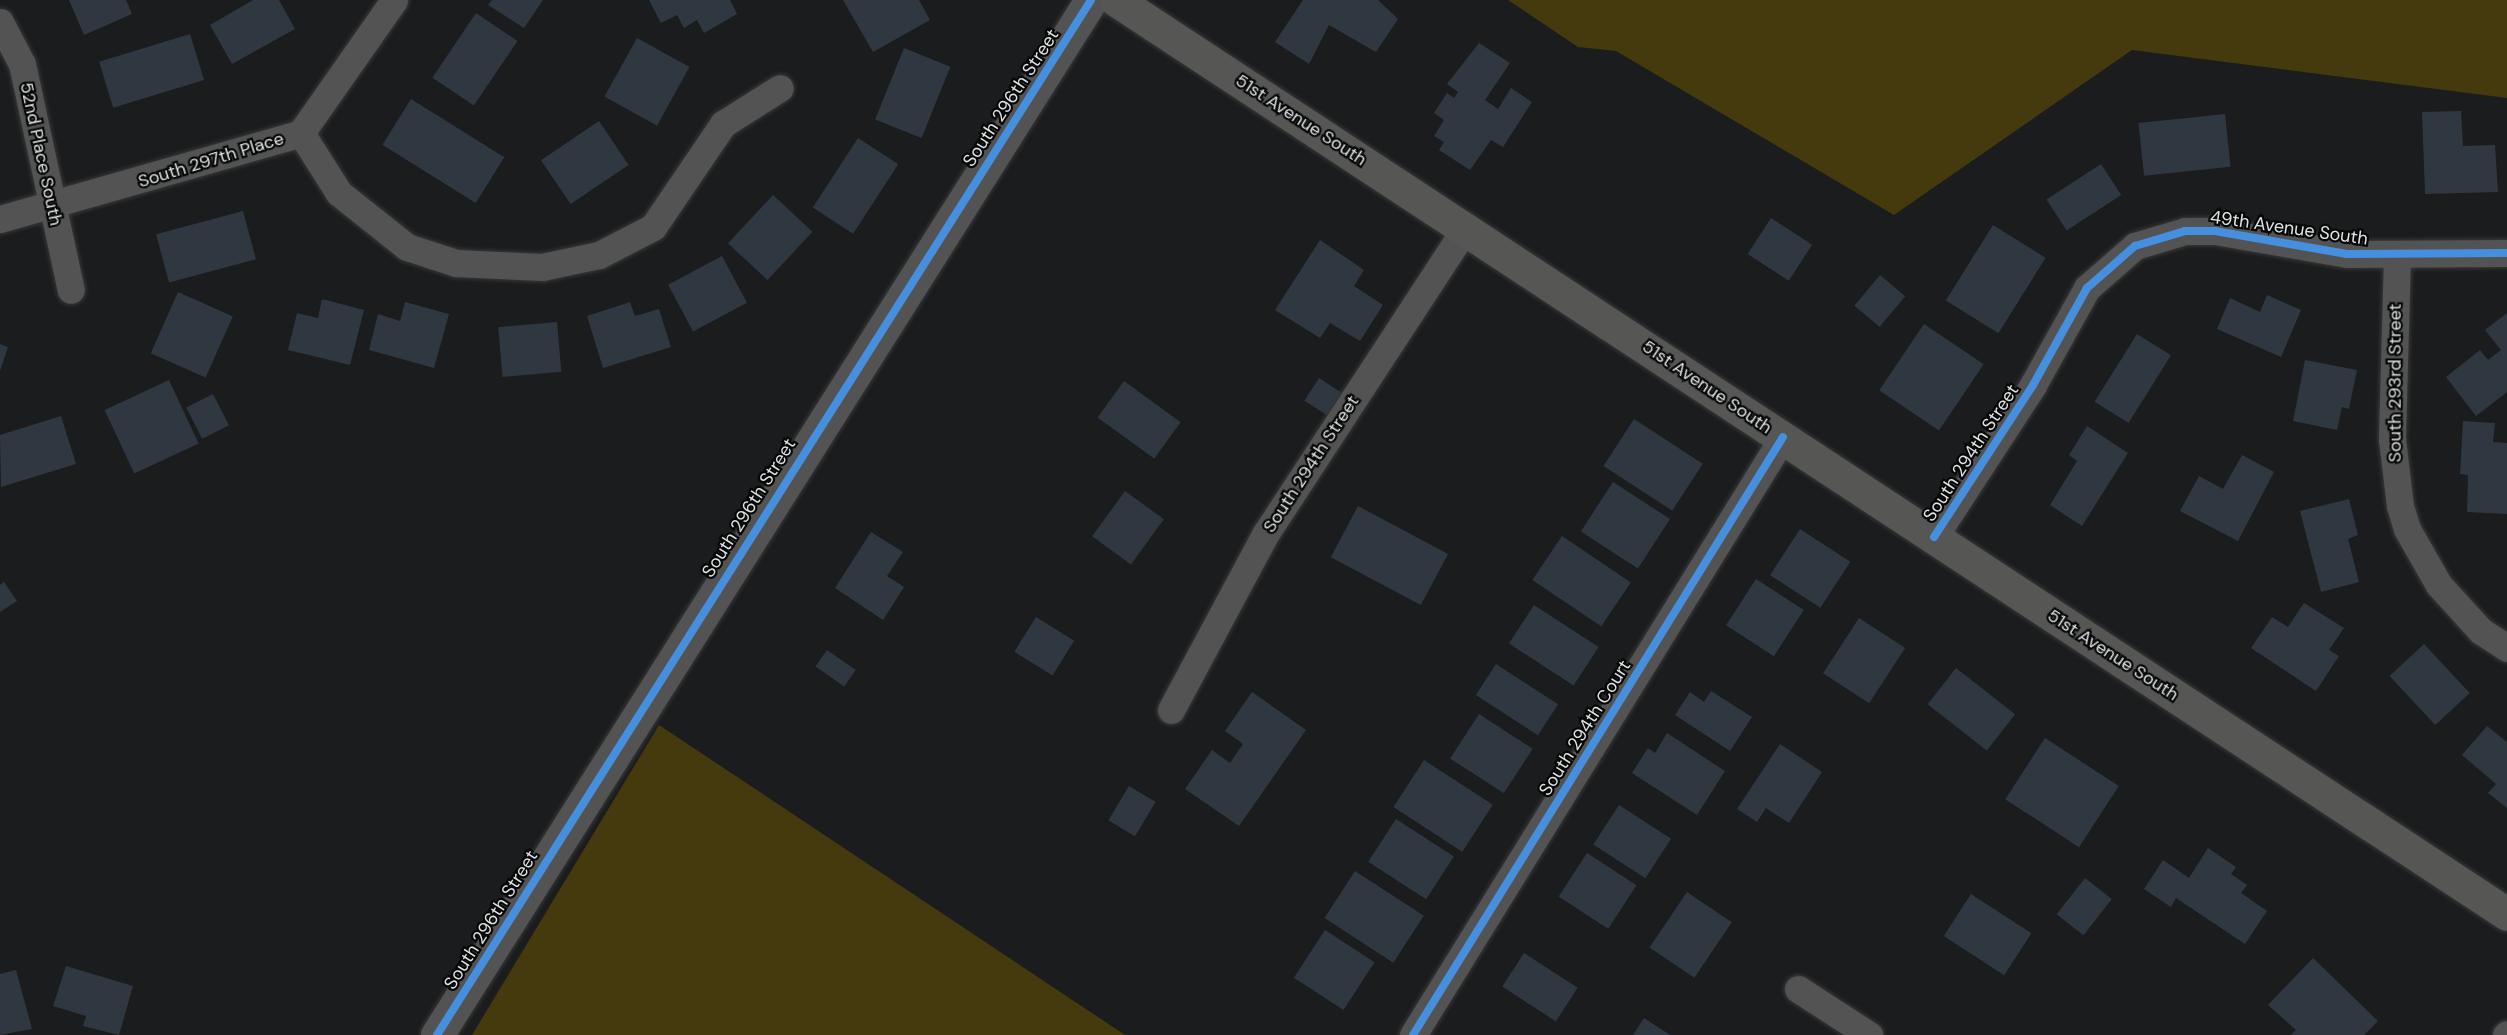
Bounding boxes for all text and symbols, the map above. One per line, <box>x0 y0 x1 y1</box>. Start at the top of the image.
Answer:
street label: South 296th Street <box>958 25 1064 171</box>
street label: 51st Avenue South <box>1231 70 1371 170</box>
street label: 52nd Place South <box>15 80 67 228</box>
street label: South 297th Place <box>136 128 286 192</box>
street label: 49th Avenue South <box>2209 206 2369 250</box>
street label: South 293rd Street <box>2384 304 2406 462</box>
street label: 51st Avenue South <box>1638 336 1776 438</box>
street label: South 294th Street <box>1919 380 2023 526</box>
street label: South 294th Street <box>1259 391 1363 537</box>
street label: South 296th Street <box>698 435 800 581</box>
street label: 51st Avenue South <box>2043 605 2183 705</box>
street label: South 294th Court <box>1535 656 1635 800</box>
street label: South 296th Street <box>440 847 542 993</box>

